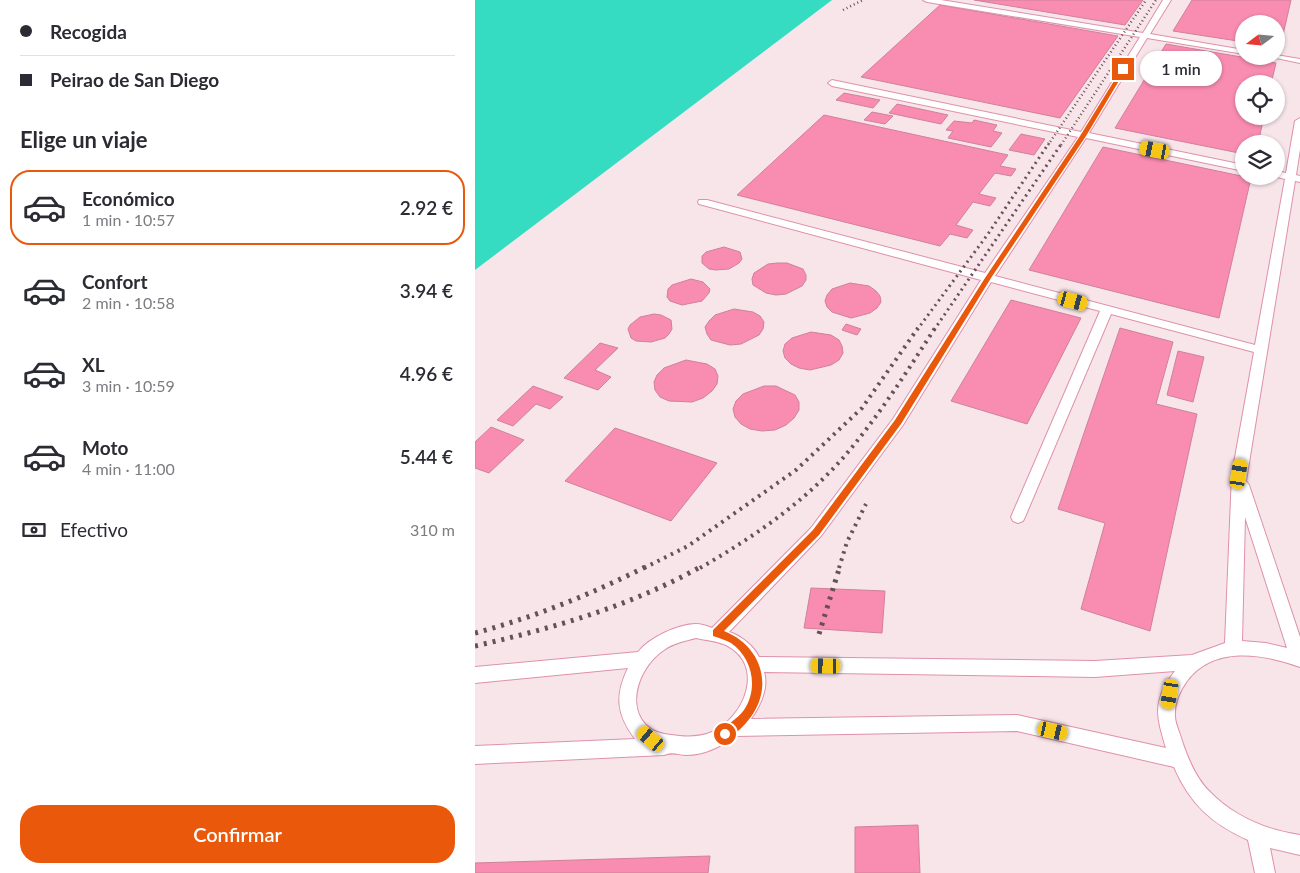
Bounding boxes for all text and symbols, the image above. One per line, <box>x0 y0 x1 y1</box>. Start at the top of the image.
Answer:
north arrow <box>1235 15 1285 65</box>
map controls <box>1235 15 1285 185</box>
text: Recogida <box>50 20 127 43</box>
callout: 1 min <box>1141 52 1223 86</box>
route end <box>1112 58 1134 80</box>
text: 1 min <box>1161 59 1201 78</box>
text: Peirao de San Diego <box>50 68 219 91</box>
button: locate <box>1235 75 1285 125</box>
text: Elige un viaje <box>20 126 148 153</box>
button: layers <box>1235 135 1285 185</box>
car <box>1138 140 1171 160</box>
icon: car <box>22 185 67 230</box>
text: Económico <box>82 187 175 210</box>
text: 2.92 € <box>400 196 453 219</box>
text: 1 min · 10:57 <box>82 210 175 229</box>
icon: car <box>22 268 67 313</box>
text: Confort <box>82 270 147 293</box>
text: 3.94 € <box>400 279 453 302</box>
car <box>1056 290 1089 312</box>
text: 2 min · 10:58 <box>82 293 175 312</box>
icon: car <box>22 351 67 396</box>
text: XL <box>82 353 105 376</box>
text: 4.96 € <box>400 362 453 385</box>
text: 3 min · 10:59 <box>82 376 175 395</box>
icon: car <box>22 434 67 479</box>
text: Moto <box>82 436 128 459</box>
text: 5.44 € <box>400 445 453 468</box>
car <box>1229 458 1248 490</box>
text: 4 min · 11:00 <box>82 459 175 478</box>
icon: cash <box>20 516 48 544</box>
text: Efectivo <box>60 518 128 541</box>
text: 310 m <box>410 520 455 539</box>
car <box>810 658 841 674</box>
car <box>1160 678 1179 710</box>
car <box>1036 720 1069 742</box>
route start <box>714 723 736 745</box>
car <box>634 724 667 754</box>
button: Confirmar <box>20 805 455 863</box>

